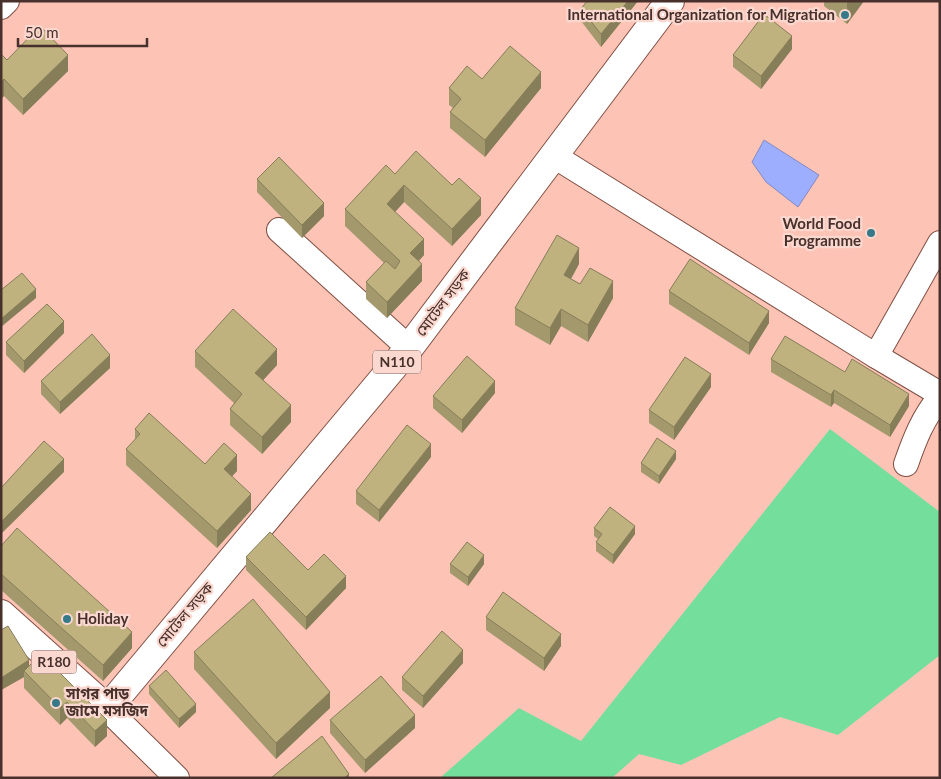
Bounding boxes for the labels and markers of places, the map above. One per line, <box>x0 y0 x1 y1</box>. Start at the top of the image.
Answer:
place label: International Organization for Migration <box>567 5 835 23</box>
marker: International Organization for Migration <box>839 9 851 21</box>
place label: World Food Programme <box>782 214 861 249</box>
marker: World Food Programme <box>865 227 877 239</box>
place label: Holiday <box>77 609 128 627</box>
marker: Holiday <box>61 613 73 625</box>
place label: সাগর পাড় জামে মসজিদ <box>65 684 149 719</box>
marker: সাগর পাড় জামে মসজিদ <box>50 697 62 709</box>

